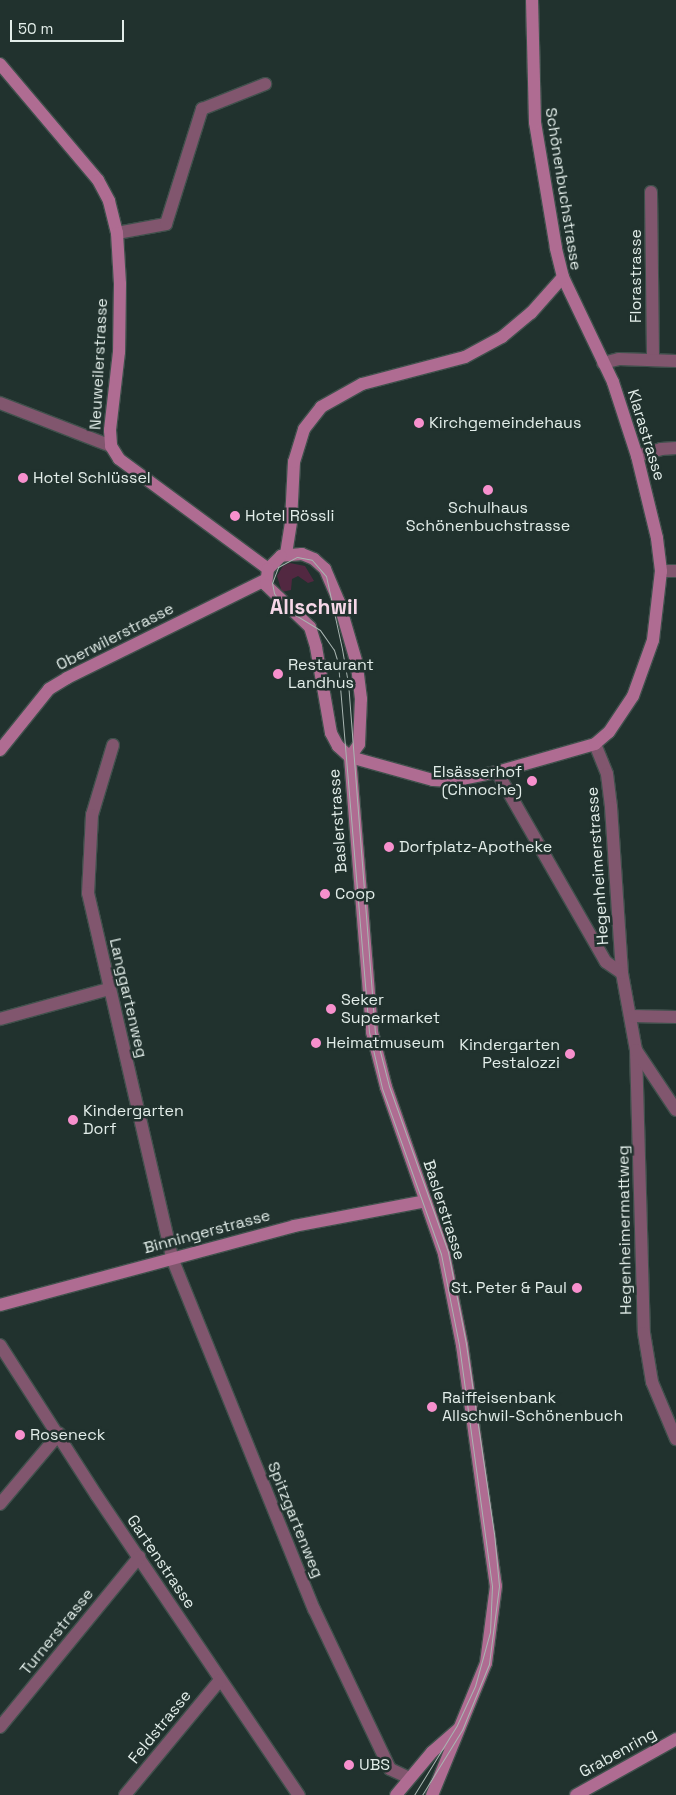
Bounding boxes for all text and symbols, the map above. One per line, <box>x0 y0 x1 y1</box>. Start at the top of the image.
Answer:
scale bar <box>12 10 126 42</box>
text: 50 m <box>18 19 53 38</box>
street label: Schönenbuchstrasse <box>541 106 585 272</box>
street label: Florastrasse <box>626 229 646 323</box>
street label: Neuweilerstrasse <box>86 298 112 430</box>
street label: Klarastrasse <box>623 387 669 483</box>
place label: Kirchgemeindehaus <box>429 413 581 433</box>
marker: Kirchgemeindehaus <box>413 417 425 429</box>
place label: Hotel Schlüssel <box>33 468 151 488</box>
marker: Hotel Schlüssel <box>17 472 29 484</box>
marker: Schulhaus Schönenbuchstrasse <box>482 484 494 496</box>
place label: Schulhaus Schönenbuchstrasse <box>406 498 570 536</box>
place label: Hotel Rössli <box>245 506 334 526</box>
marker: Hotel Rössli <box>229 510 241 522</box>
district label: Allschwil <box>270 594 358 620</box>
street label: Oberwilerstrasse <box>53 599 177 675</box>
place label: Restaurant Landhus <box>288 655 374 693</box>
marker: Restaurant Landhus <box>272 668 284 680</box>
place label: Elsässerhof (Chnoche) <box>433 762 522 800</box>
street label: Baslerstrasse <box>325 768 351 874</box>
marker: Elsässerhof (Chnoche) <box>526 775 538 787</box>
street label: Hegenheimerstrasse <box>583 786 613 946</box>
place label: Dorfplatz-Apotheke <box>399 837 552 857</box>
marker: Dorfplatz-Apotheke <box>383 841 395 853</box>
place label: Coop <box>335 884 375 904</box>
marker: Coop <box>319 888 331 900</box>
street label: Langgartenweg <box>105 936 151 1060</box>
place label: Seker Supermarket <box>341 990 440 1028</box>
marker: Seker Supermarket <box>325 1003 337 1015</box>
place label: Heimatmuseum <box>326 1033 445 1053</box>
place label: Kindergarten Pestalozzi <box>459 1035 560 1073</box>
marker: Heimatmuseum <box>310 1037 322 1049</box>
marker: Kindergarten Pestalozzi <box>564 1048 576 1060</box>
place label: Kindergarten Dorf <box>83 1101 184 1139</box>
marker: Kindergarten Dorf <box>67 1114 79 1126</box>
street label: Hegenheimermattweg <box>614 1145 636 1315</box>
street label: Baslerstrasse <box>419 1157 469 1263</box>
street label: Binningerstrasse <box>142 1206 272 1258</box>
place label: St. Peter & Paul <box>451 1278 567 1298</box>
marker: St. Peter & Paul <box>571 1282 583 1294</box>
place label: Raiffeisenbank Allschwil-Schönenbuch <box>442 1388 623 1426</box>
marker: Raiffeisenbank Allschwil-Schönenbuch <box>426 1401 438 1413</box>
place label: Roseneck <box>30 1425 105 1445</box>
marker: Roseneck <box>14 1429 26 1441</box>
street label: Spitzgartenweg <box>263 1459 327 1581</box>
street label: Gartenstrasse <box>123 1511 199 1613</box>
street label: Turnerstrasse <box>16 1585 98 1679</box>
street label: Feldstrasse <box>125 1686 195 1768</box>
street label: Grabenring <box>576 1724 660 1782</box>
place label: UBS <box>359 1755 390 1775</box>
marker: UBS <box>343 1759 355 1771</box>

